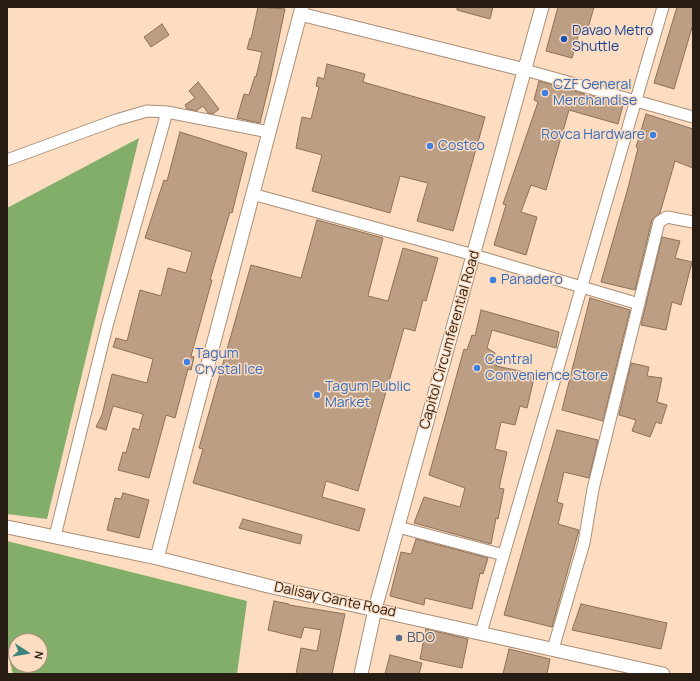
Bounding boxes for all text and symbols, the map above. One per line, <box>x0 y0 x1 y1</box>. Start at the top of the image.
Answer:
place label: Davao Metro Shuttle <box>572 23 653 56</box>
marker: Davao Metro Shuttle <box>559 34 569 44</box>
place label: CZF General Merchandise <box>553 77 637 110</box>
marker: CZF General Merchandise <box>540 88 550 98</box>
place label: Rovca Hardware <box>541 127 645 143</box>
marker: Rovca Hardware <box>648 130 658 140</box>
place label: Costco <box>438 138 485 154</box>
marker: Costco <box>425 141 435 151</box>
street label: Capitol Circumferential Road <box>416 249 484 431</box>
place label: Panadero <box>501 272 563 288</box>
marker: Panadero <box>488 275 498 285</box>
place label: Tagum Crystal Ice <box>195 346 263 378</box>
place label: Central Convenience Store <box>485 352 608 384</box>
marker: Tagum Crystal Ice <box>182 357 192 367</box>
marker: Central Convenience Store <box>472 363 482 373</box>
place label: Tagum Public Market <box>325 379 411 412</box>
marker: Tagum Public Market <box>312 390 322 400</box>
street label: Dalisay Gante Road <box>273 579 397 621</box>
place label: BDO <box>407 630 435 646</box>
north arrow <box>8 633 48 673</box>
marker: BDO <box>394 633 404 643</box>
text: N <box>31 650 47 661</box>

